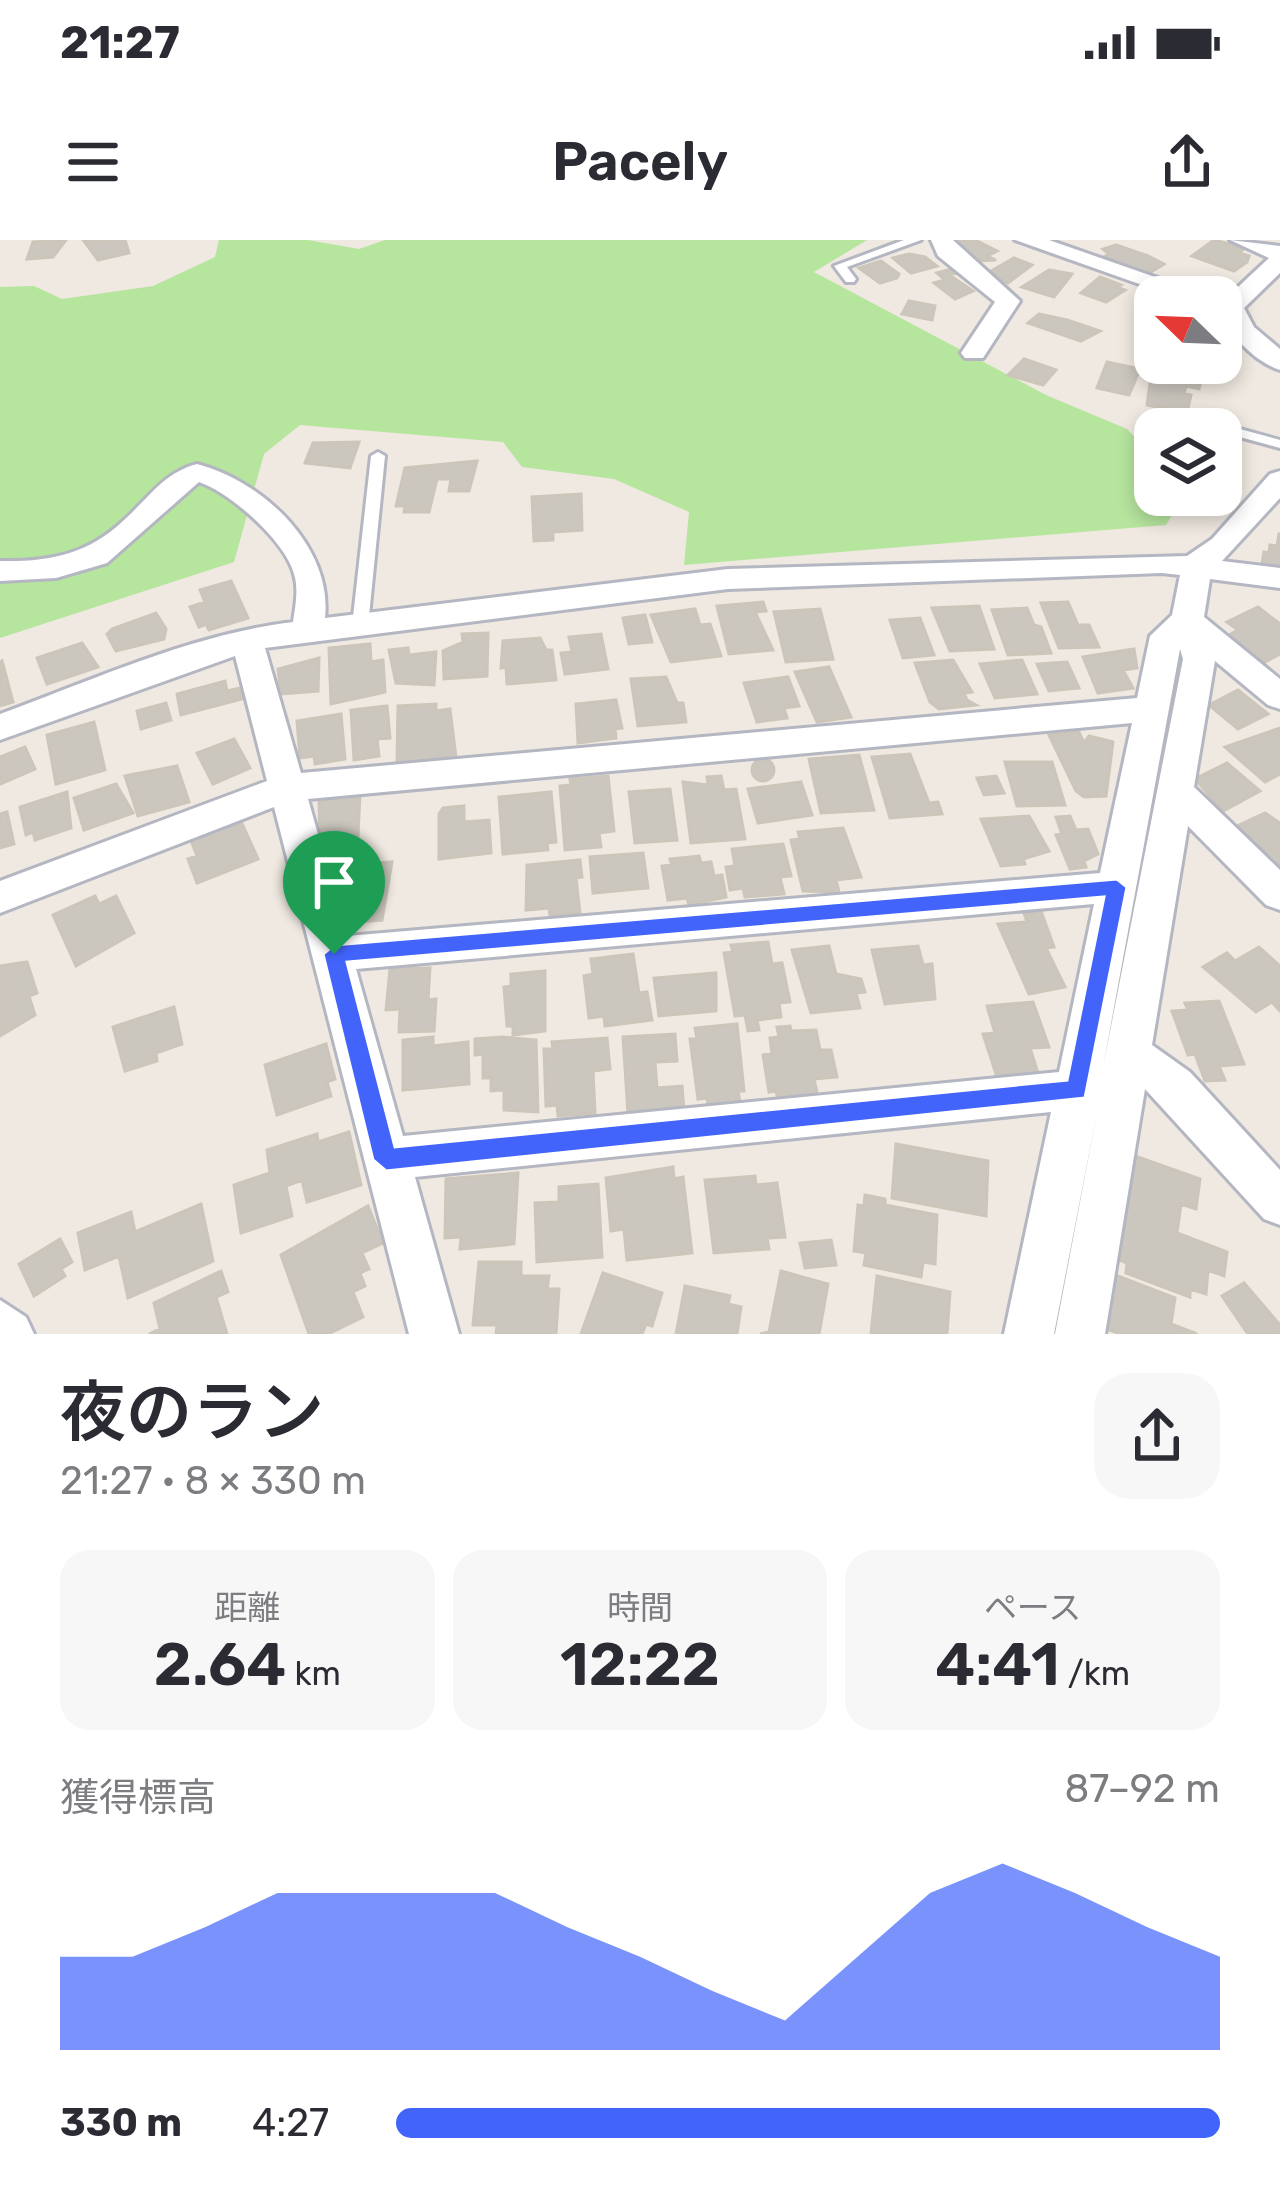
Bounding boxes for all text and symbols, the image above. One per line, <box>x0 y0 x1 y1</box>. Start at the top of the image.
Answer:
text: 21:27 <box>60 16 180 69</box>
icon: menu <box>60 129 126 195</box>
icon: share <box>1154 129 1220 195</box>
text: Pacely <box>552 130 728 194</box>
north arrow <box>1134 276 1242 384</box>
map controls <box>1134 276 1242 516</box>
button: layers <box>1134 408 1242 516</box>
pin <box>283 831 385 954</box>
icon: arrive <box>301 849 367 915</box>
text: 夜のラン <box>60 1373 324 1452</box>
button: share <box>1094 1373 1220 1499</box>
text: 21:27 · 8 × 330 m <box>60 1458 366 1504</box>
text: 距離 <box>214 1588 280 1627</box>
text: 時間 <box>607 1588 673 1627</box>
text: ペース <box>984 1588 1081 1627</box>
text: 2.64 <box>154 1629 286 1700</box>
text: 12:22 <box>560 1629 720 1700</box>
text: 4:41 <box>935 1629 1060 1700</box>
text: km <box>286 1654 341 1693</box>
text: /km <box>1060 1654 1130 1693</box>
text: 87–92 m <box>1064 1766 1220 1812</box>
text: 獲得標高 <box>60 1775 216 1821</box>
text: 330 m <box>60 2100 182 2146</box>
text: 4:27 <box>252 2100 329 2146</box>

